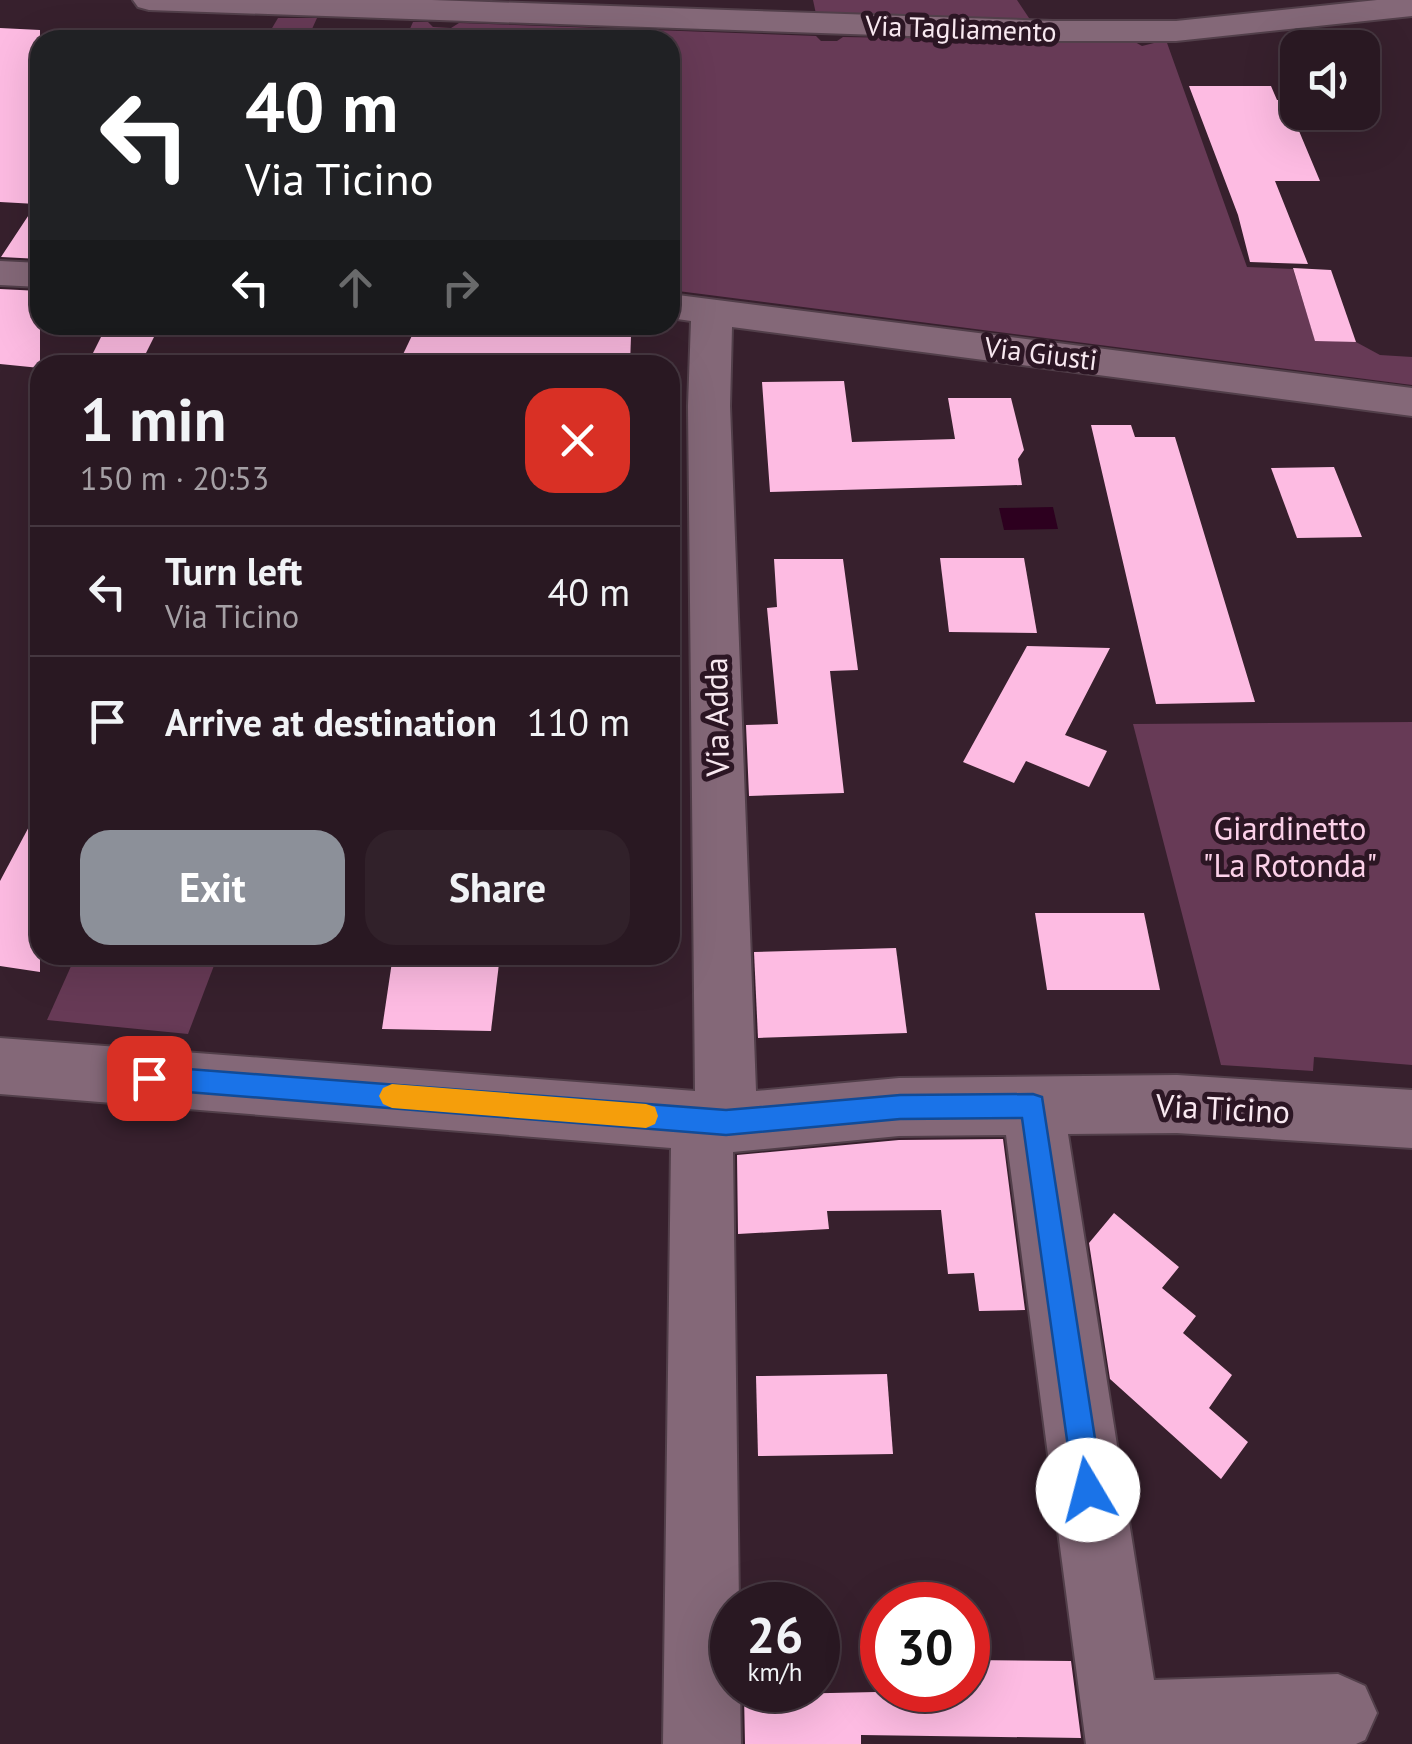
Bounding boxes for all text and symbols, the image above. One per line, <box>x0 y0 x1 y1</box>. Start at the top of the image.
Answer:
street label: Via Tagliamento <box>864 6 1057 50</box>
map controls <box>1280 30 1380 130</box>
button: sound <box>1280 30 1380 130</box>
text: 40 m <box>245 61 398 151</box>
icon: left <box>80 70 210 200</box>
text: Via Ticino <box>245 149 434 207</box>
icon: left <box>223 260 278 315</box>
icon: ahead <box>328 260 383 315</box>
icon: right <box>433 260 488 315</box>
street label: Via Giusti <box>982 328 1099 378</box>
text: 1 min <box>80 380 226 458</box>
button: close <box>525 388 630 493</box>
text: 150 m · 20:53 <box>80 457 269 499</box>
text: Turn left <box>165 546 302 595</box>
icon: left <box>80 564 135 619</box>
text: 40 m <box>548 567 630 616</box>
text: Via Ticino <box>165 595 299 637</box>
street label: Via Adda <box>694 657 738 778</box>
icon: arrive <box>80 694 135 749</box>
text: Arrive at destination <box>165 697 497 746</box>
text: 110 m <box>527 697 630 746</box>
park label: Giardinetto "La Rotonda" <box>1203 807 1377 886</box>
button: Exit <box>80 830 345 945</box>
button: Share <box>365 830 630 945</box>
pin <box>107 1036 192 1121</box>
icon: arrive <box>122 1051 177 1106</box>
street label: Via Ticino <box>1154 1083 1291 1132</box>
position arrow <box>1036 1438 1140 1542</box>
speed limit sign: 30 <box>860 1582 990 1712</box>
text: 26 <box>747 1602 803 1667</box>
text: km/h <box>748 1656 802 1688</box>

